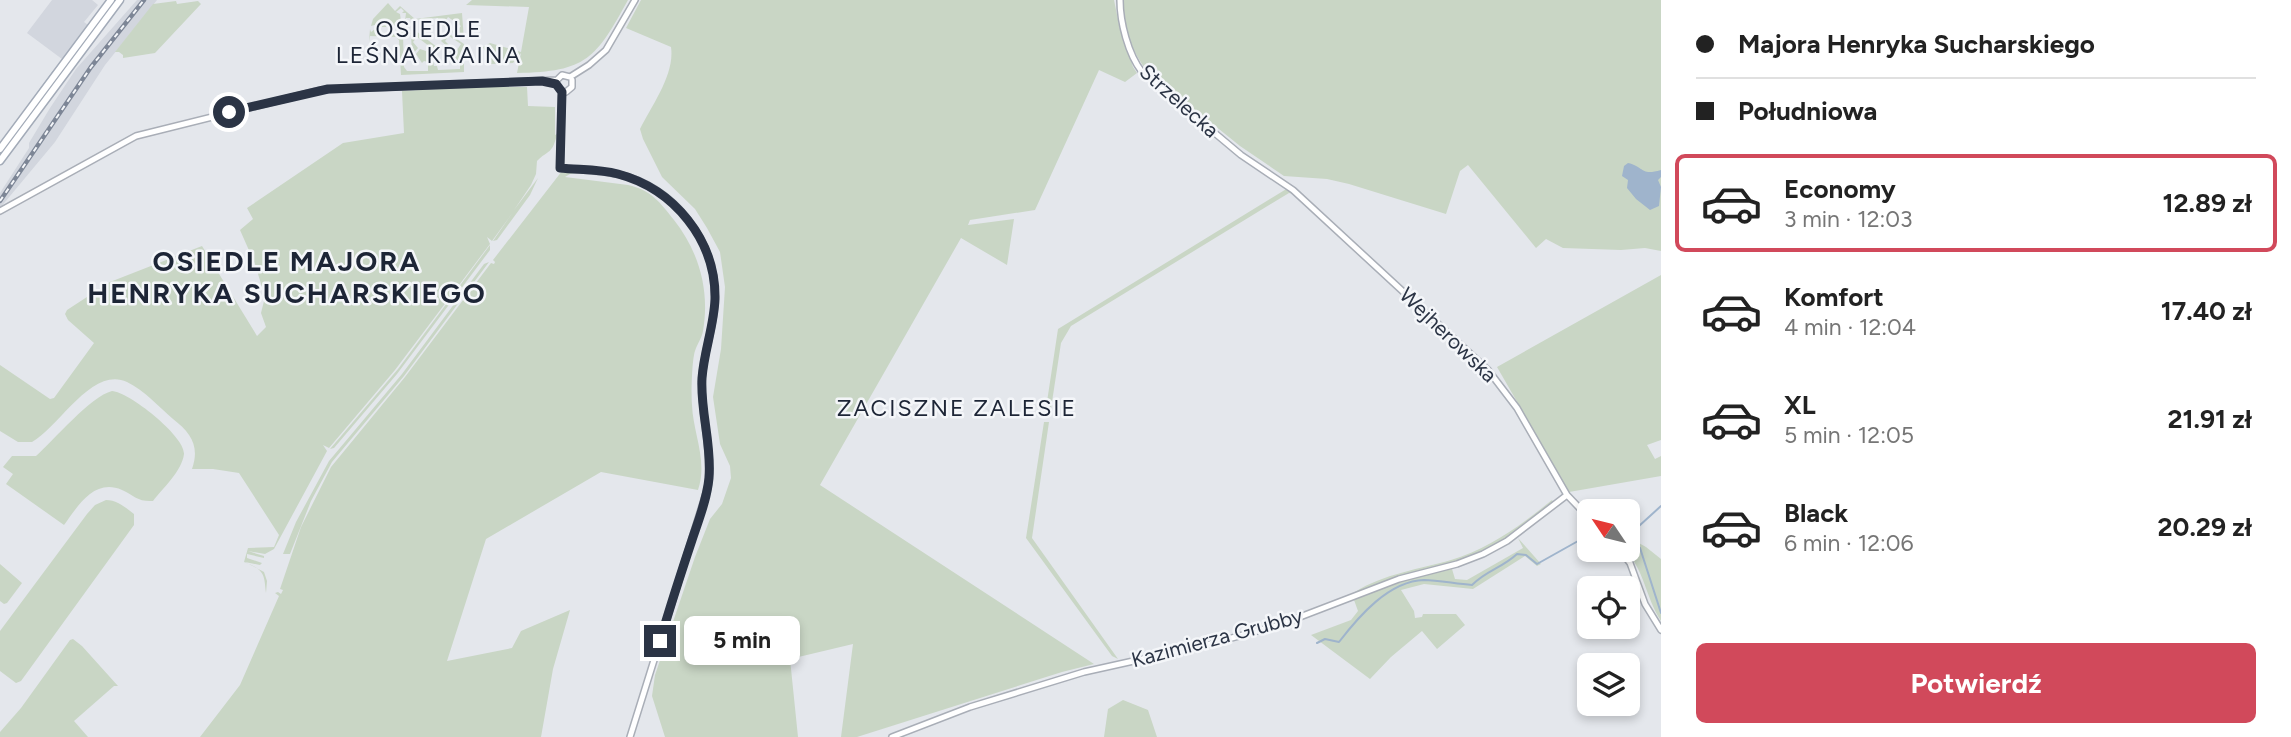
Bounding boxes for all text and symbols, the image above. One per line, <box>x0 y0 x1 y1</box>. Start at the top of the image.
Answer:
district label: OSIEDLE LEŚNA KRAINA <box>336 15 522 69</box>
text: Majora Henryka Sucharskiego <box>1738 28 2095 60</box>
street label: Strzelecka <box>1135 59 1224 143</box>
text: Południowa <box>1738 95 1877 127</box>
route start <box>213 96 245 128</box>
icon: car <box>1700 172 1763 235</box>
text: Economy <box>1784 173 1896 205</box>
text: 12.89 zł <box>2163 187 2252 219</box>
text: 3 min · 12:03 <box>1784 205 1913 233</box>
district label: OSIEDLE MAJORA HENRYKA SUCHARSKIEGO <box>87 244 487 310</box>
icon: car <box>1700 280 1763 343</box>
text: Komfort <box>1784 281 1884 313</box>
street label: Wejherowska <box>1395 282 1502 387</box>
text: 17.40 zł <box>2161 295 2252 327</box>
text: 4 min · 12:04 <box>1784 313 1916 341</box>
icon: car <box>1700 388 1763 451</box>
text: XL <box>1784 389 1816 421</box>
district label: ZACISZNE ZALESIE <box>837 394 1077 422</box>
text: 21.91 zł <box>2167 403 2252 435</box>
text: 5 min · 12:05 <box>1784 421 1914 449</box>
icon: car <box>1700 496 1763 559</box>
text: Black <box>1784 497 1848 529</box>
north arrow <box>1577 499 1640 562</box>
map controls <box>1577 499 1640 716</box>
text: 20.29 zł <box>2157 511 2252 543</box>
text: 6 min · 12:06 <box>1784 529 1914 557</box>
button: locate <box>1577 576 1640 639</box>
street label: Kazimierza Grubby <box>1129 603 1305 672</box>
callout: 5 min <box>684 616 800 666</box>
route end <box>644 625 676 657</box>
text: 5 min <box>713 626 771 654</box>
button: Potwierdź <box>1696 643 2256 723</box>
button: layers <box>1577 653 1640 716</box>

